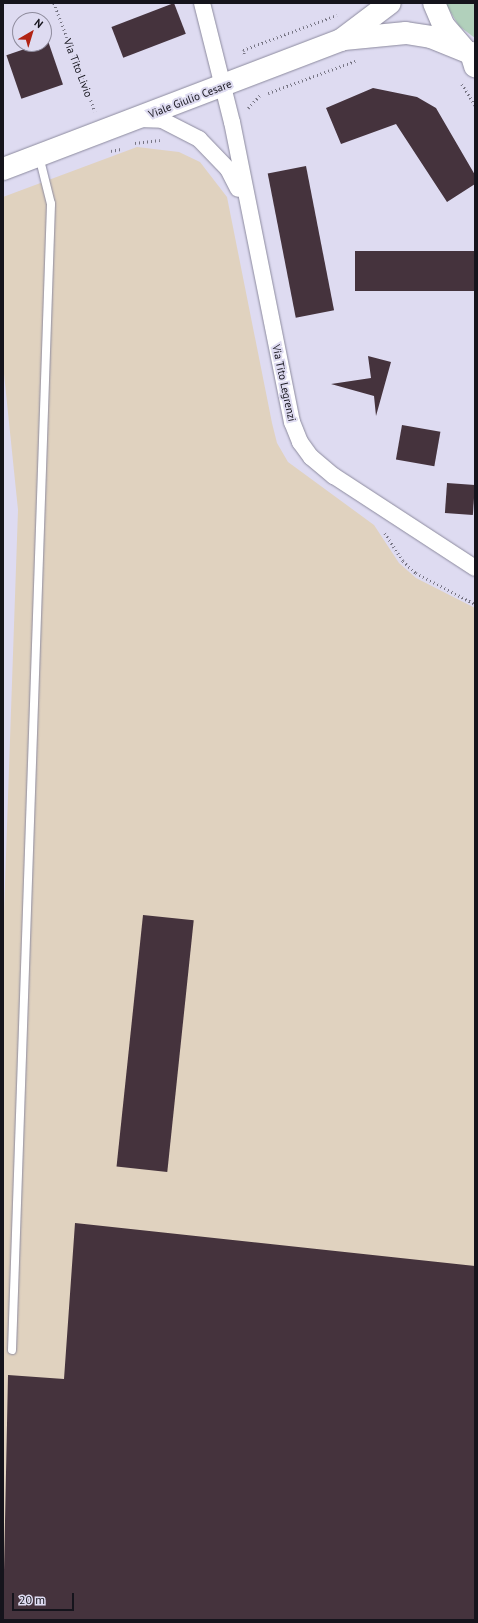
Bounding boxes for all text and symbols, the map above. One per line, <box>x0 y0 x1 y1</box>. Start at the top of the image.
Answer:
north arrow <box>12 12 52 52</box>
text: N <box>32 16 46 31</box>
street label: Via Tito Livio <box>61 37 95 99</box>
street label: Viale Giulio Cesare <box>147 77 233 121</box>
street label: Via Tito Legrenzi <box>269 343 299 423</box>
scale bar <box>14 1585 76 1611</box>
text: 20 m <box>19 1592 45 1607</box>

